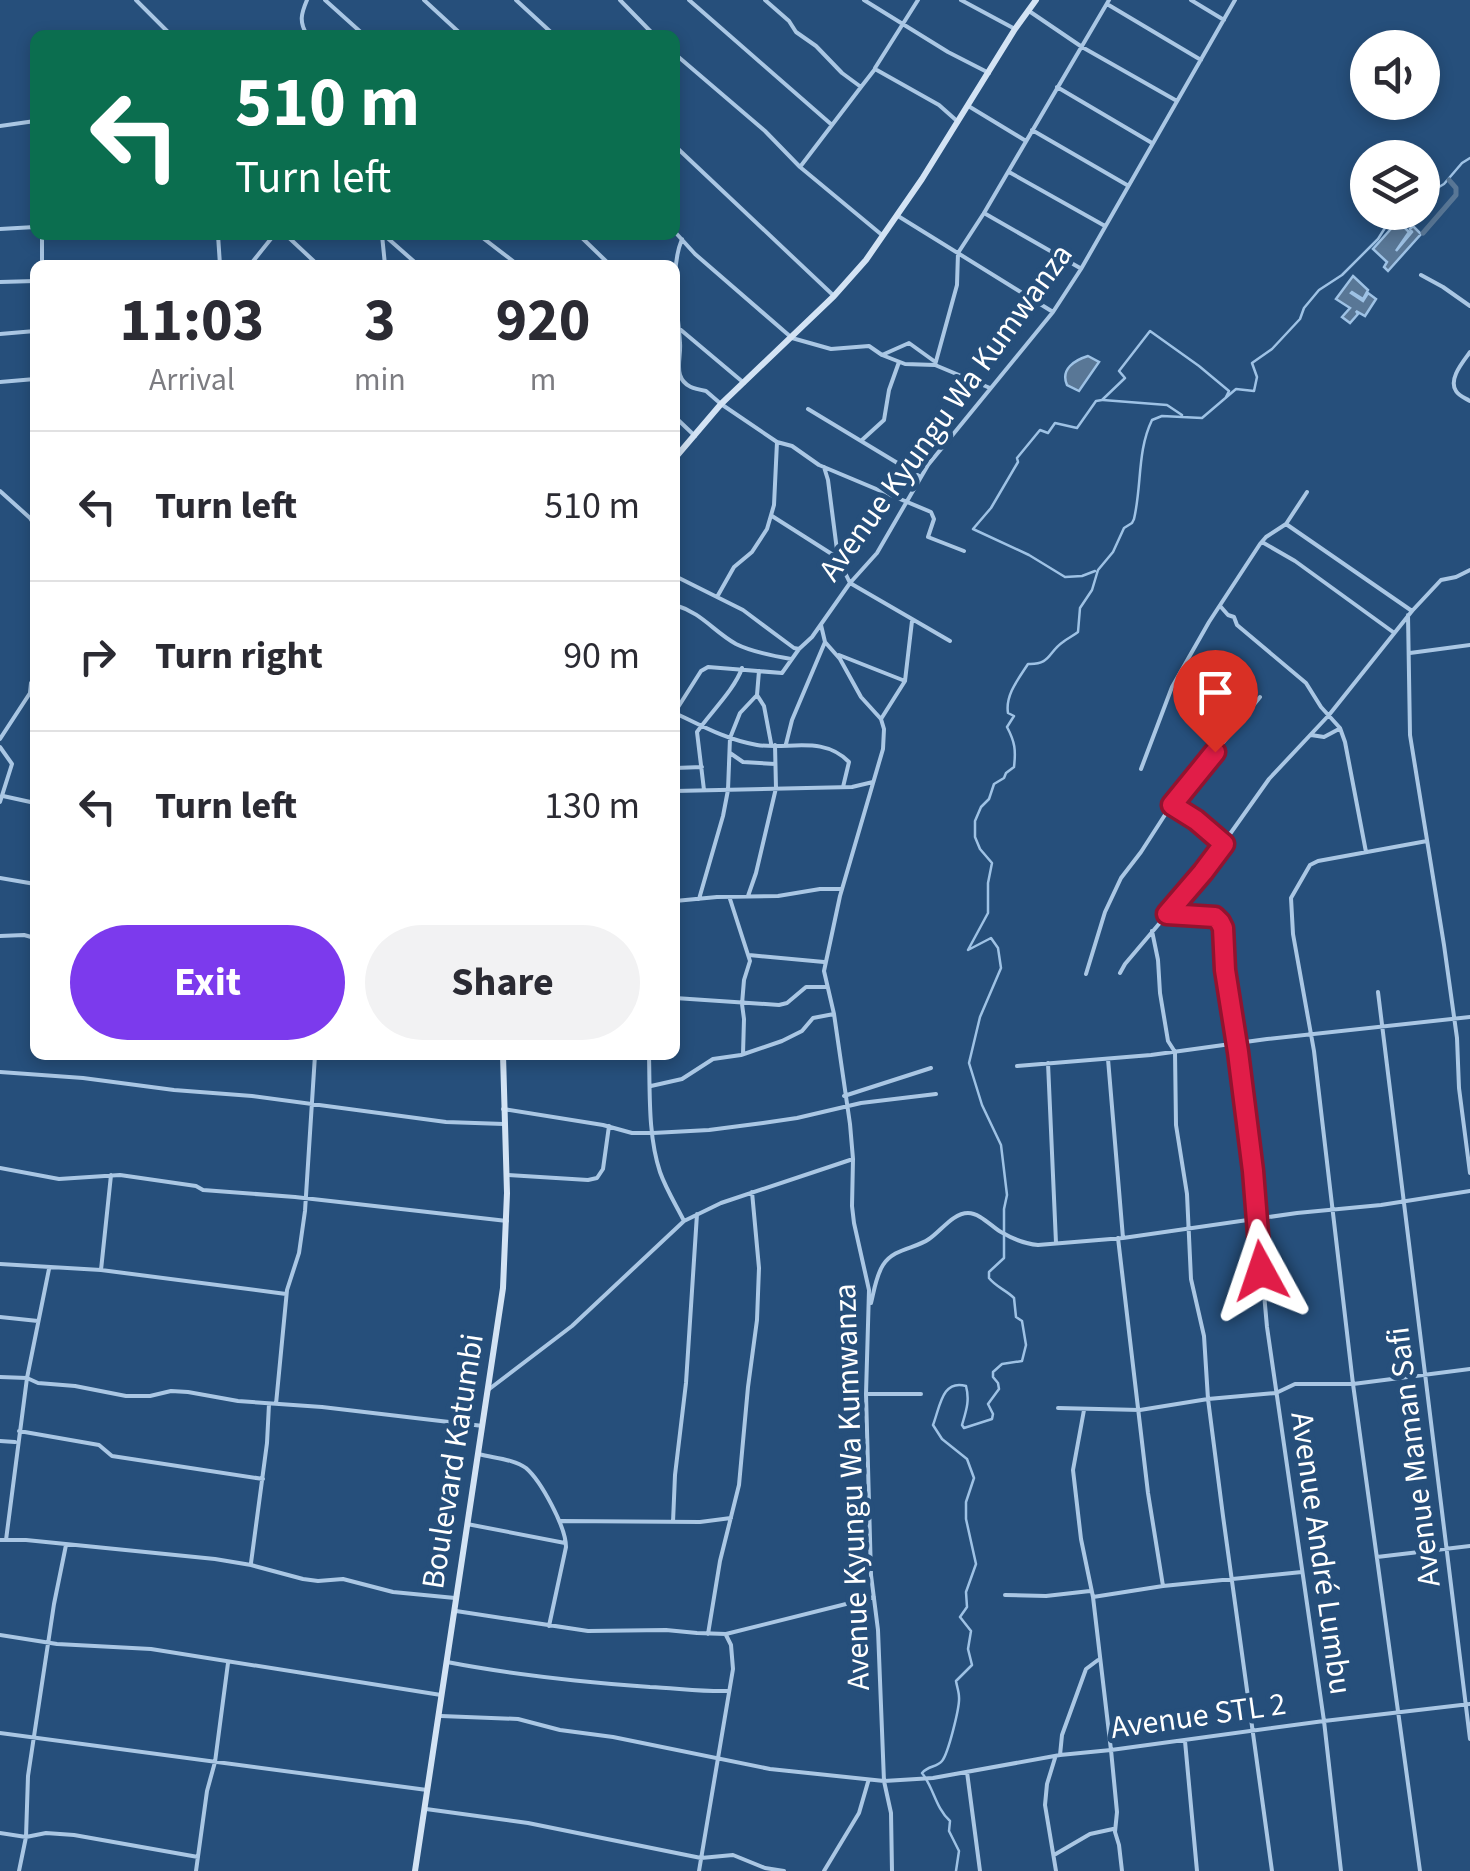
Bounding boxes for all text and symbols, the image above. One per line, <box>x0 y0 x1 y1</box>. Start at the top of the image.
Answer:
map controls <box>1350 30 1440 230</box>
button: sound <box>1350 30 1440 120</box>
text: 510 m <box>235 53 420 153</box>
icon: left <box>70 70 200 200</box>
button: layers <box>1350 140 1440 230</box>
text: Turn left <box>235 146 391 210</box>
street label: Avenue Kyungu Wa Kumwanza <box>808 234 1084 591</box>
text: 11:03 <box>120 279 264 364</box>
text: 3 <box>364 279 396 364</box>
text: 920 <box>495 279 590 364</box>
text: Arrival <box>149 357 235 403</box>
text: min <box>354 357 406 403</box>
text: m <box>530 357 556 403</box>
icon: left <box>70 479 125 534</box>
text: Turn left <box>155 479 297 533</box>
text: 510 m <box>544 479 640 533</box>
icon: right <box>70 629 125 684</box>
text: Turn right <box>155 629 323 683</box>
text: 90 m <box>563 629 640 683</box>
pin <box>1173 650 1258 753</box>
icon: arrive <box>1188 665 1243 720</box>
icon: left <box>70 779 125 834</box>
text: Turn left <box>155 779 297 833</box>
text: 130 m <box>544 779 640 833</box>
button: Exit <box>70 925 345 1040</box>
button: Share <box>365 925 640 1040</box>
position arrow <box>1209 1219 1313 1323</box>
street label: Avenue Kyungu Wa Kumwanza <box>822 1283 882 1691</box>
street label: Avenue Maman Safi <box>1375 1324 1453 1589</box>
street label: Boulevard Katumbi <box>410 1330 496 1592</box>
street label: Avenue André Lumbu <box>1278 1409 1364 1697</box>
street label: Avenue STL 2 <box>1108 1681 1289 1751</box>

